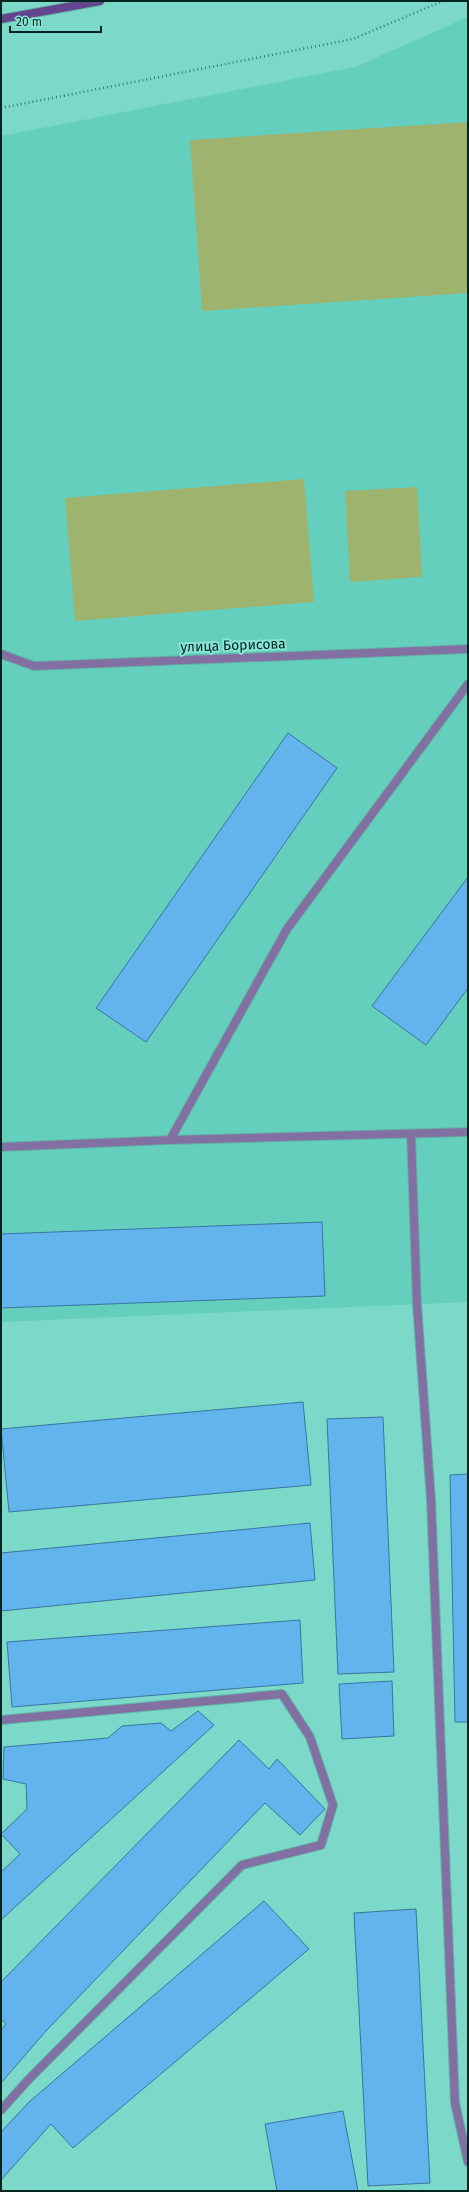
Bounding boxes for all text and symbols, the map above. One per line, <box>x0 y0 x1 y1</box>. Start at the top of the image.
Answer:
scale bar <box>10 8 101 34</box>
text: 20 m <box>16 15 42 29</box>
street label: улица Борисова <box>180 635 286 656</box>

